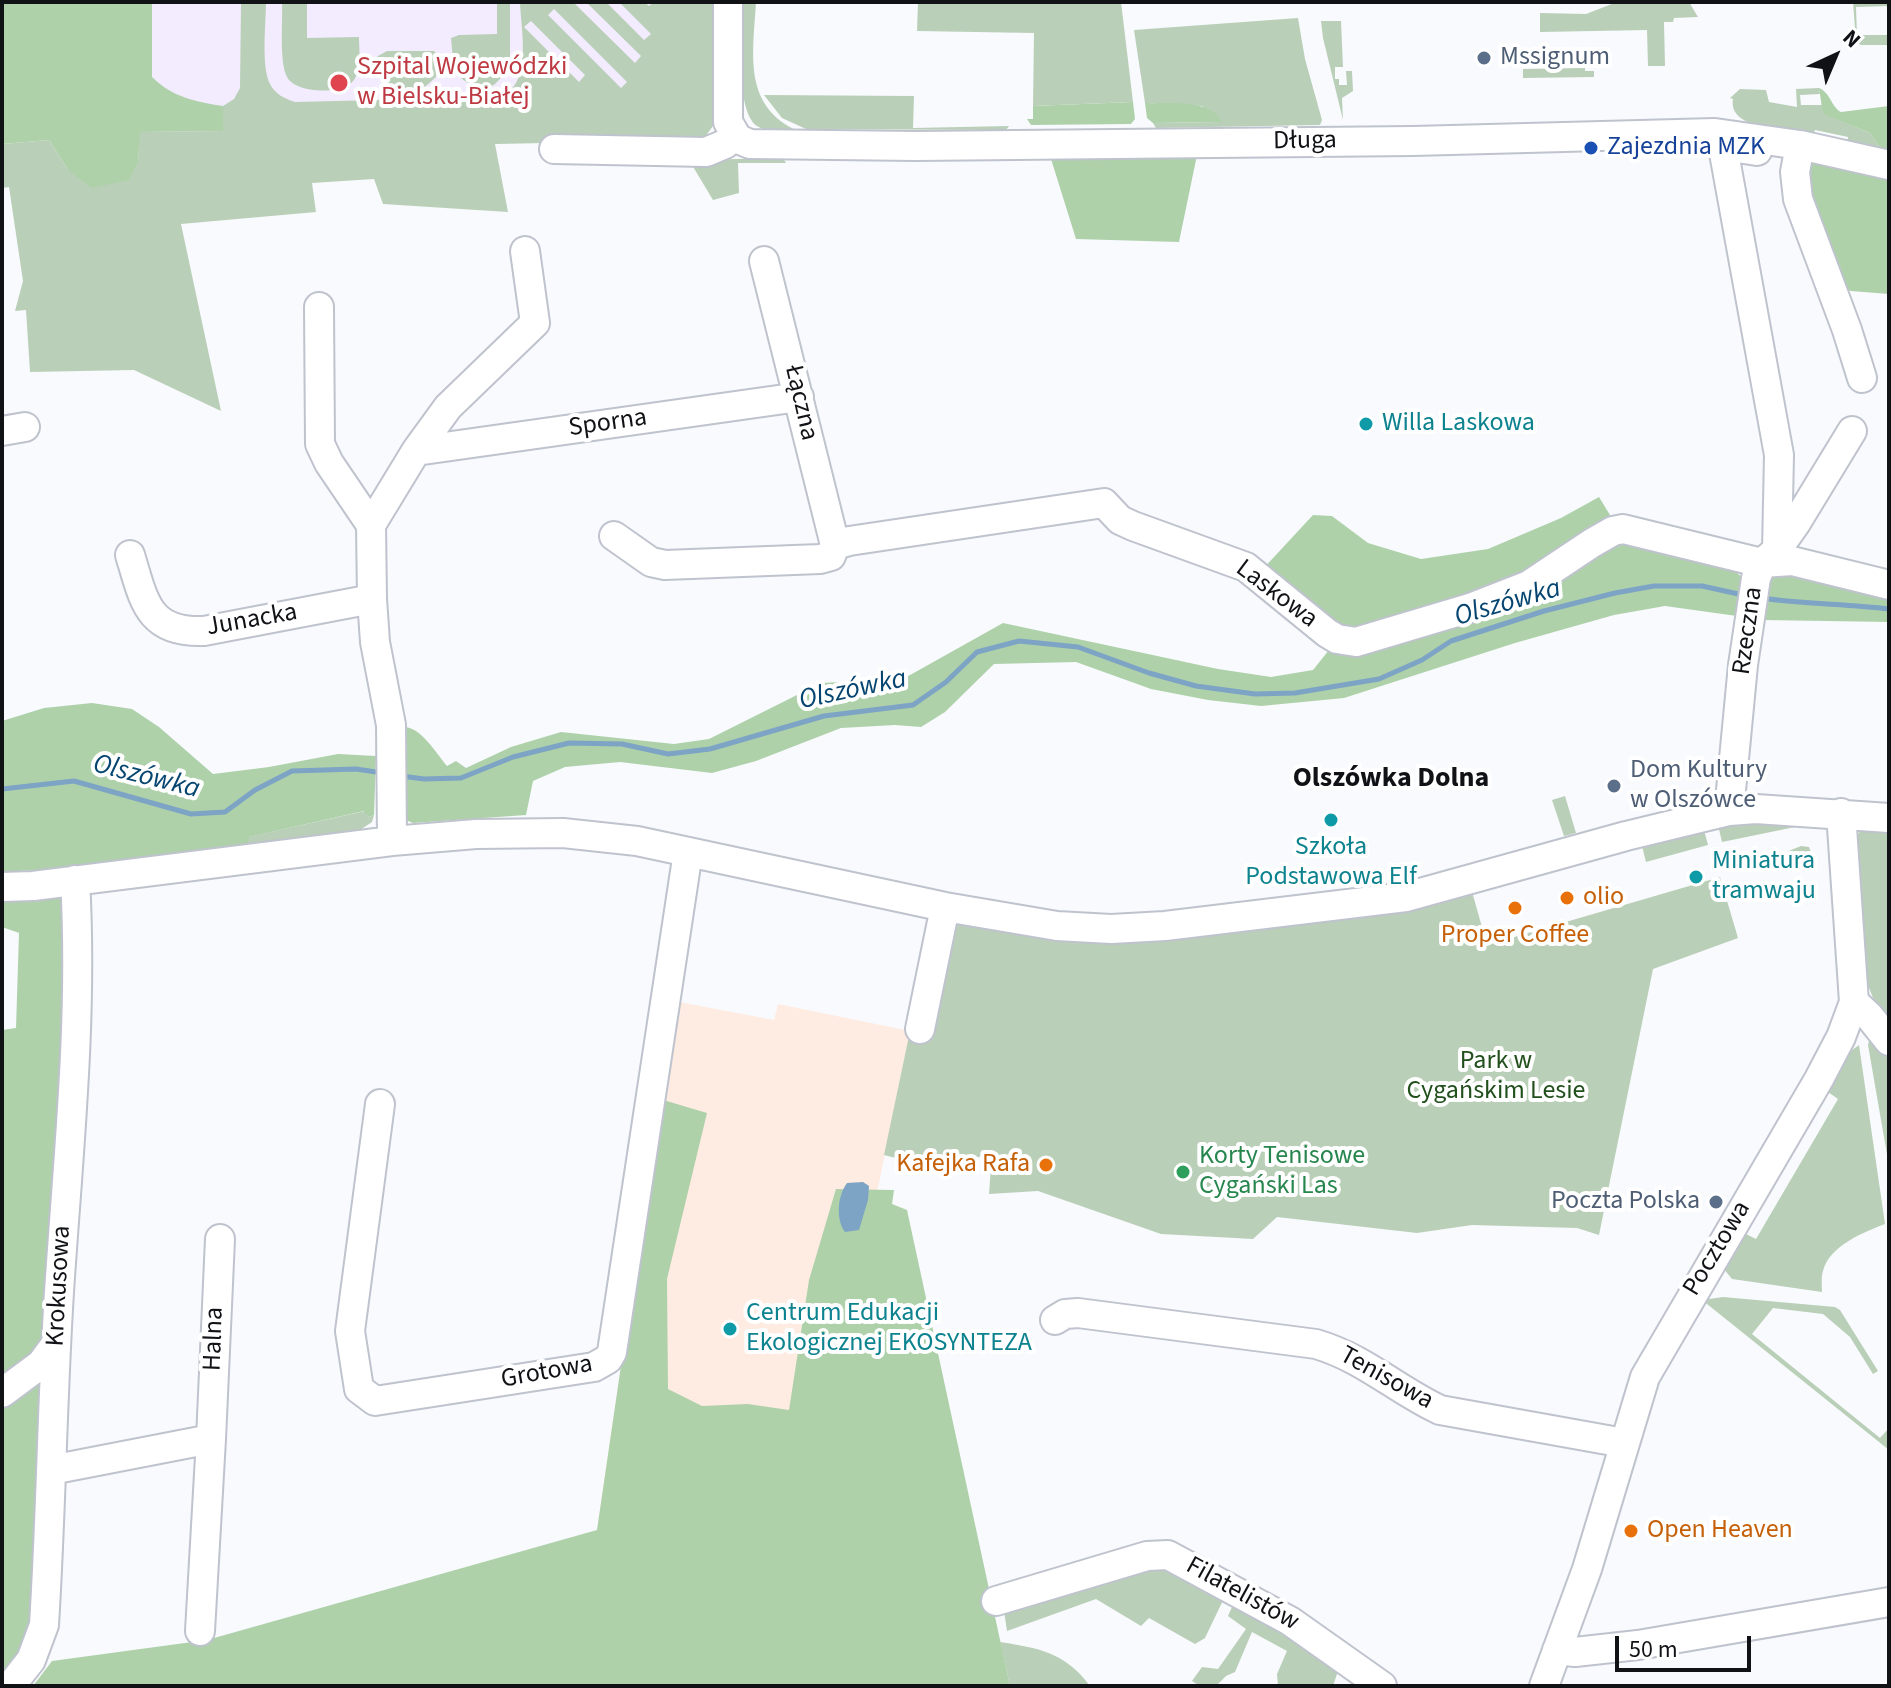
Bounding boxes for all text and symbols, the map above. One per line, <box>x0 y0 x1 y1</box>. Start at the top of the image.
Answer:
north arrow <box>1795 16 1875 96</box>
text: N <box>1835 22 1868 55</box>
place label: Mssignum <box>1500 42 1610 74</box>
marker: Mssignum <box>1475 49 1493 67</box>
place label: Szpital Wojewódzki w Bielsku-Białej <box>357 52 567 114</box>
marker: Szpital Wojewódzki w Bielsku-Białej <box>328 72 350 94</box>
street label: Długa <box>1273 126 1337 158</box>
place label: Zajezdnia MZK <box>1607 132 1765 164</box>
marker: Zajezdnia MZK <box>1582 139 1600 157</box>
street label: Łączna <box>776 362 824 444</box>
street label: Sporna <box>567 403 649 445</box>
place label: Willa Laskowa <box>1382 408 1535 440</box>
marker: Willa Laskowa <box>1357 415 1375 433</box>
street label: Laskowa <box>1229 554 1323 636</box>
water label: Olszówka <box>1451 573 1565 635</box>
street label: Rzeczna <box>1727 585 1771 677</box>
street label: Junacka <box>204 598 300 644</box>
water label: Olszówka <box>796 663 910 719</box>
water label: Olszówka <box>89 749 203 807</box>
place label: Dom Kultury w Olszówce <box>1630 755 1767 816</box>
district label: Olszówka Dolna <box>1293 763 1489 797</box>
marker: Dom Kultury w Olszówce <box>1605 777 1623 795</box>
marker: Szkoła Podstawowa Elf <box>1322 811 1340 829</box>
place label: Szkoła Podstawowa Elf <box>1245 832 1417 894</box>
place label: Miniatura tramwaju <box>1712 846 1816 908</box>
marker: Miniatura tramwaju <box>1687 868 1705 886</box>
place label: olio <box>1583 882 1624 914</box>
marker: olio <box>1558 889 1576 907</box>
marker: Proper Coffee <box>1506 899 1524 917</box>
place label: Proper Coffee <box>1441 920 1589 952</box>
park label: Park w Cygańskim Lesie <box>1407 1046 1585 1108</box>
place label: Korty Tenisowe Cygański Las <box>1199 1141 1365 1202</box>
place label: Kafejka Rafa <box>896 1149 1030 1181</box>
marker: Kafejka Rafa <box>1037 1156 1055 1174</box>
marker: Korty Tenisowe Cygański Las <box>1174 1163 1192 1181</box>
place label: Poczta Polska <box>1551 1186 1700 1218</box>
marker: Poczta Polska <box>1707 1193 1725 1211</box>
street label: Pocztowa <box>1678 1196 1758 1302</box>
street label: Krokusowa <box>41 1225 79 1347</box>
place label: Centrum Edukacji Ekologicznej EKOSYNTEZA <box>746 1298 1032 1360</box>
street label: Halna <box>198 1306 232 1372</box>
marker: Centrum Edukacji Ekologicznej EKOSYNTEZA <box>721 1320 739 1338</box>
street label: Tenisowa <box>1334 1341 1438 1417</box>
street label: Grotowa <box>499 1350 595 1396</box>
place label: Open Heaven <box>1647 1515 1793 1547</box>
marker: Open Heaven <box>1622 1522 1640 1540</box>
street label: Filatelistów <box>1180 1551 1304 1639</box>
scale bar <box>1619 1620 1755 1670</box>
text: 50 m <box>1629 1632 1678 1667</box>

